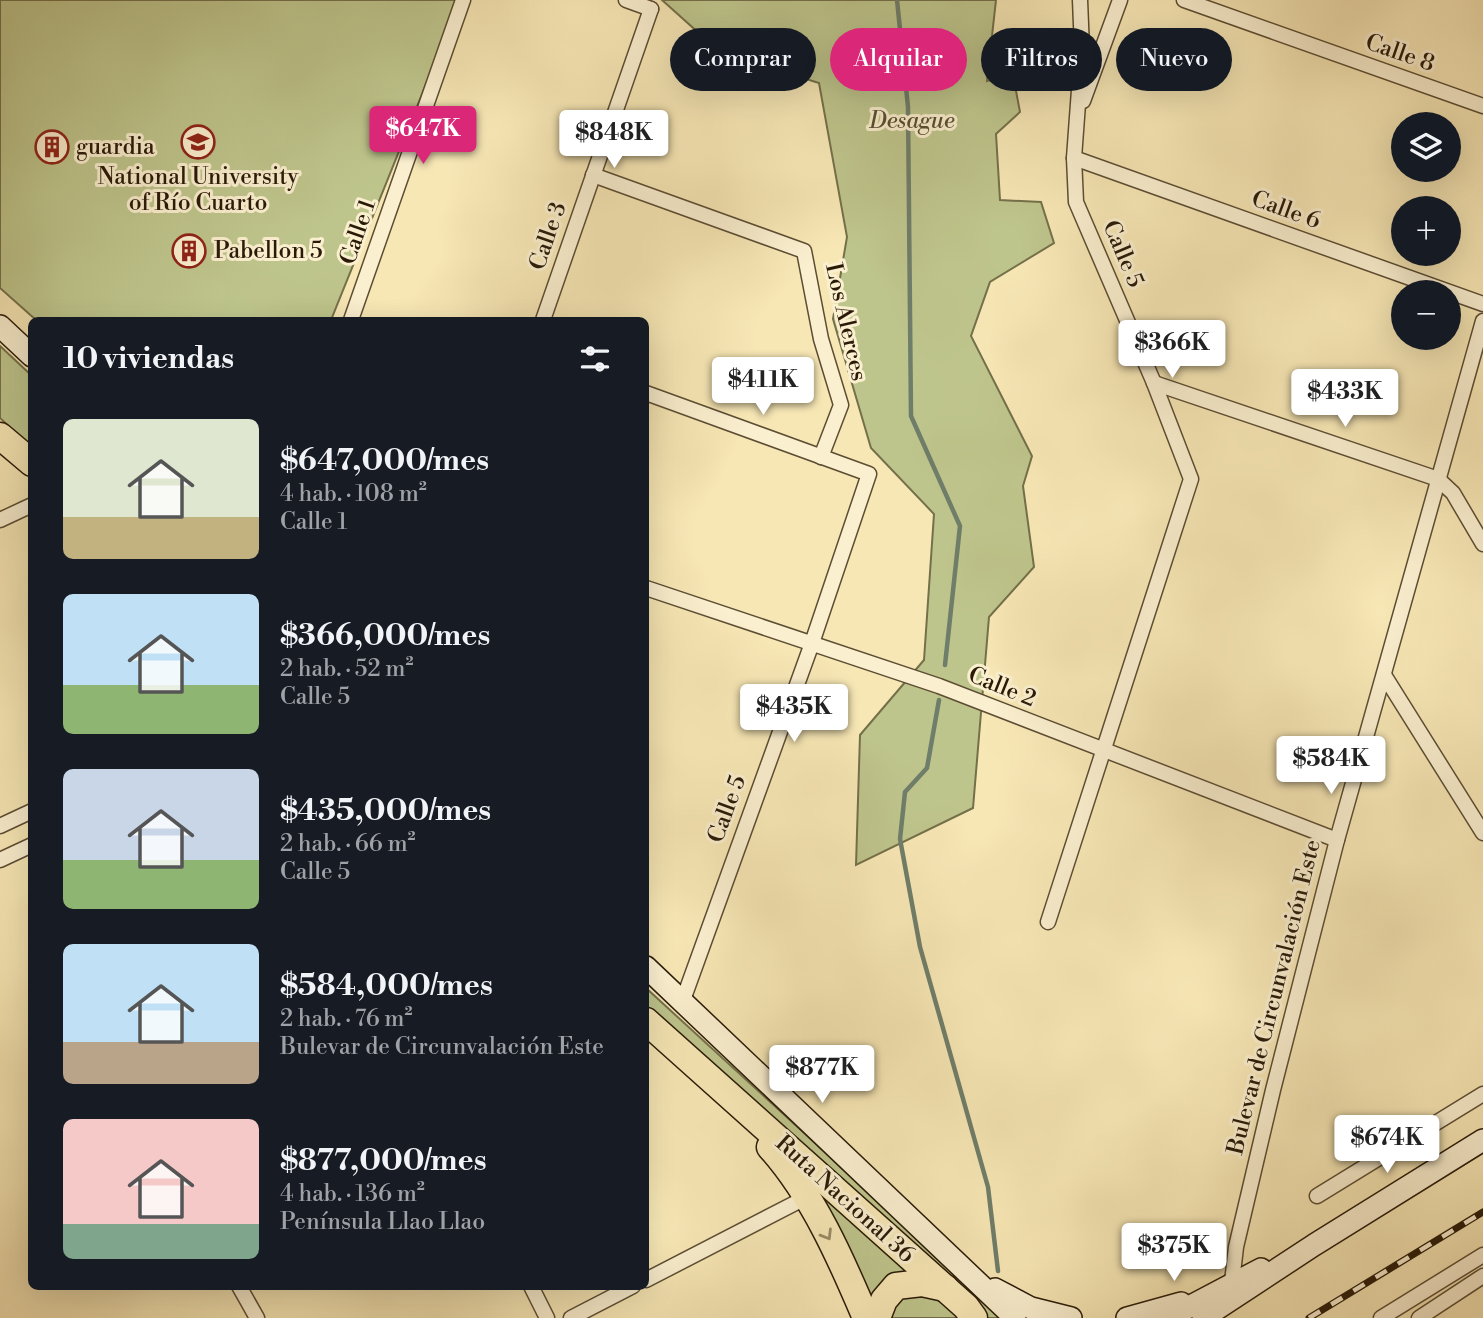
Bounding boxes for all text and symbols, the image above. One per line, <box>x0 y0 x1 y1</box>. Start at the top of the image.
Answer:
chip: Comprar <box>670 28 816 91</box>
chip: Alquilar <box>830 28 967 91</box>
chip: Filtros <box>981 28 1102 91</box>
chip: Nuevo <box>1116 28 1232 91</box>
street label: Calle 8 <box>1362 28 1438 78</box>
pin: $647K <box>374 106 472 166</box>
park label: Desague <box>868 107 955 135</box>
pin: $848K <box>565 110 663 170</box>
map controls <box>1391 112 1461 350</box>
button: layers <box>1391 112 1461 182</box>
text: $647K <box>385 115 461 143</box>
text: $848K <box>575 119 653 147</box>
school or university icon: National University of Río Cuarto <box>179 123 217 161</box>
building icon: guardia <box>33 128 71 166</box>
place label: guardia <box>76 133 155 161</box>
place label: National University of Río Cuarto <box>98 163 299 217</box>
street label: Calle 6 <box>1248 185 1324 235</box>
street label: Calle 1 <box>334 196 382 268</box>
button: + <box>1391 196 1461 266</box>
street label: Calle 3 <box>523 198 573 274</box>
street label: Calle 5 <box>1096 216 1150 292</box>
building icon: Pabellon 5 <box>170 232 208 270</box>
place label: Pabellon 5 <box>214 237 323 265</box>
street label: Los Alerces <box>819 260 873 384</box>
button: − <box>1391 280 1461 350</box>
pin: $366K <box>1123 320 1221 380</box>
text: $366K <box>1134 329 1210 357</box>
text: 10 viviendas <box>63 340 234 378</box>
icon: filters <box>576 340 614 378</box>
pin: $411K <box>714 358 812 417</box>
text: $411K <box>728 366 798 394</box>
pin: $433K <box>1296 370 1394 429</box>
text: $433K <box>1307 378 1383 406</box>
text: $647,000/mes <box>280 442 489 480</box>
icon: home <box>119 447 203 531</box>
text: 4 hab. · 108 m² <box>280 480 427 508</box>
text: Calle 1 <box>280 508 347 536</box>
text: $366,000/mes <box>280 617 490 655</box>
icon: home <box>119 622 203 706</box>
text: 2 hab. · 52 m² <box>280 655 414 683</box>
street label: Calle 2 <box>964 661 1040 713</box>
text: Calle 5 <box>280 683 350 711</box>
pin: $435K <box>745 684 843 744</box>
text: $435K <box>756 693 832 721</box>
pin: $584K <box>1282 736 1380 796</box>
text: $584K <box>1292 745 1370 773</box>
street label: Calle 5 <box>702 771 752 847</box>
text: $435,000/mes <box>280 792 491 830</box>
icon: home <box>119 797 203 881</box>
text: 2 hab. · 66 m² <box>280 830 416 858</box>
street label: Bulevar de Circunvalación Este <box>1221 837 1327 1158</box>
text: Calle 5 <box>280 858 350 886</box>
text: $584,000/mes <box>280 967 493 1005</box>
icon: home <box>119 972 203 1056</box>
text: 2 hab. · 76 m² <box>280 1005 413 1033</box>
text: Bulevar de Circunvalación Este <box>280 1033 604 1061</box>
pin: $877K <box>773 1046 871 1105</box>
text: $877K <box>785 1054 859 1082</box>
pin: $674K <box>1338 1116 1436 1175</box>
text: $674K <box>1350 1124 1424 1152</box>
street label: Ruta Nacional 36 <box>770 1129 921 1269</box>
text: $877,000/mes <box>280 1142 487 1180</box>
icon: home <box>119 1147 203 1231</box>
text: 4 hab. · 136 m² <box>280 1180 425 1208</box>
text: Península Llao Llao <box>280 1208 485 1236</box>
pin: $375K <box>1125 1224 1223 1283</box>
one-way arrow <box>819 1227 832 1240</box>
text: $375K <box>1138 1232 1210 1260</box>

